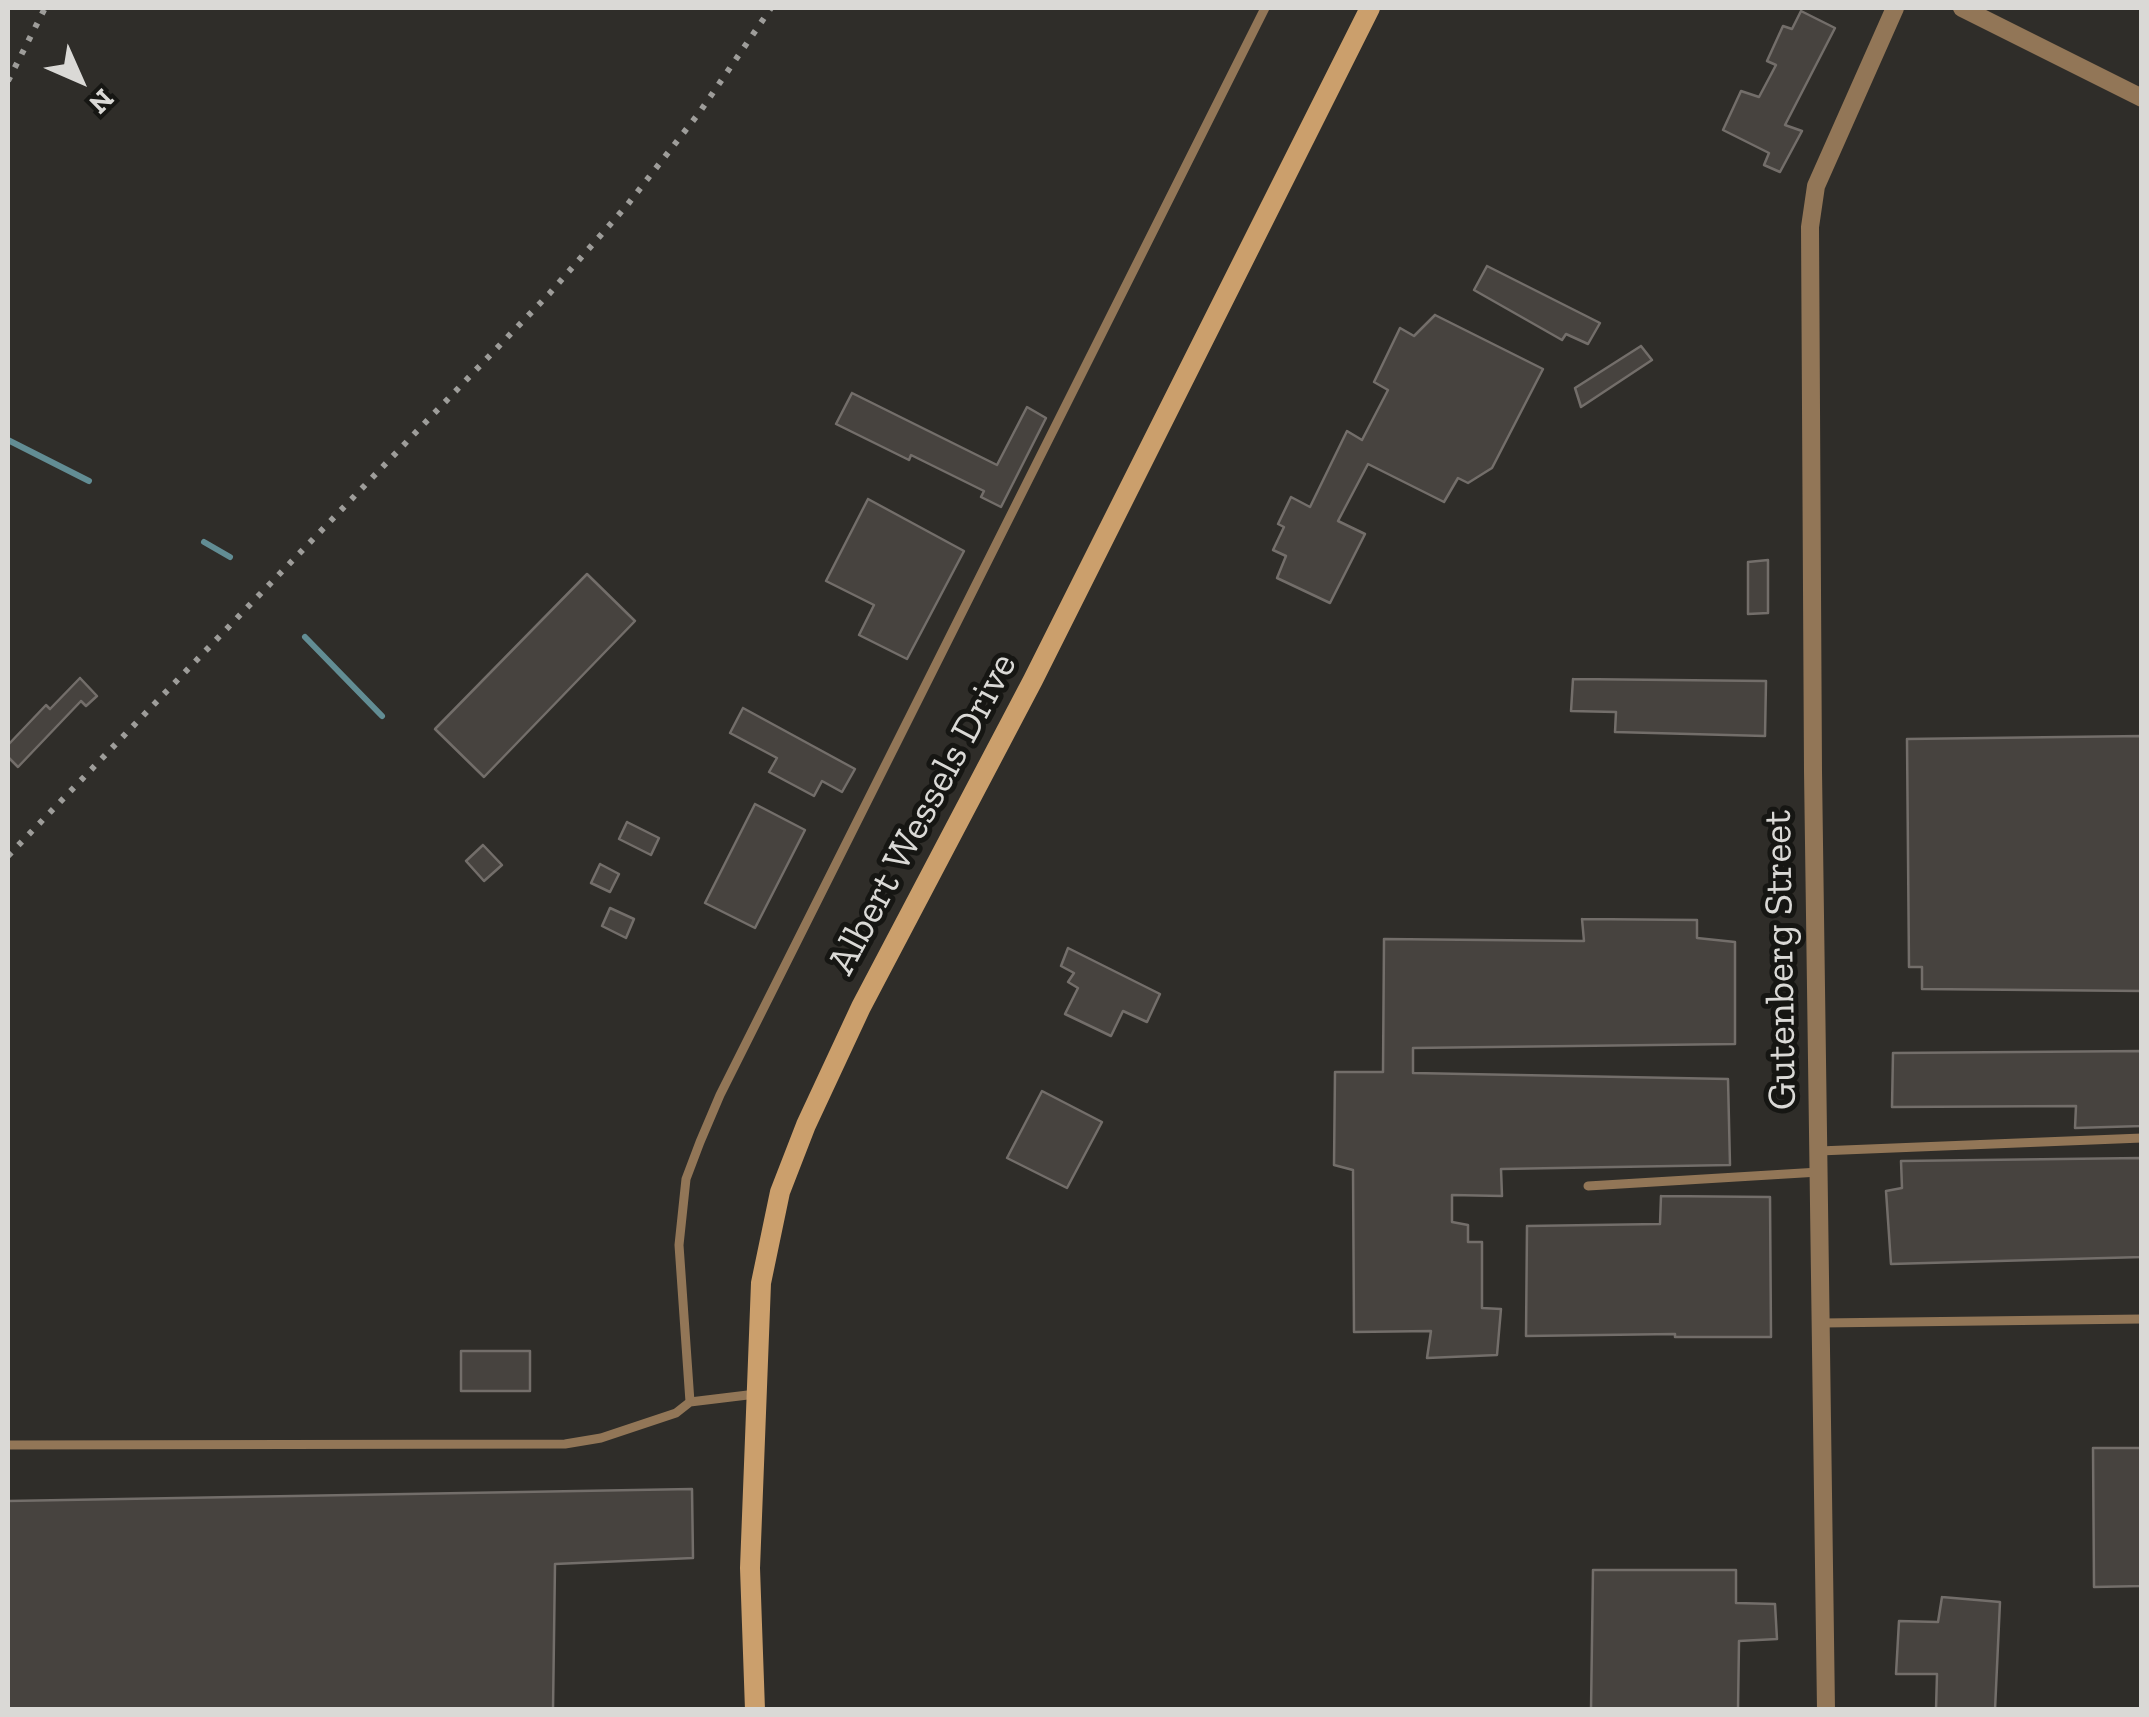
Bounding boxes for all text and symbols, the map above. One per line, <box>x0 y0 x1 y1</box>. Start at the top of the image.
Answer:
north arrow <box>30 30 130 130</box>
text: N <box>82 82 121 121</box>
street label: Albert Wessels Drive <box>818 645 1028 983</box>
street label: Gutenberg Street <box>1754 810 1808 1110</box>

